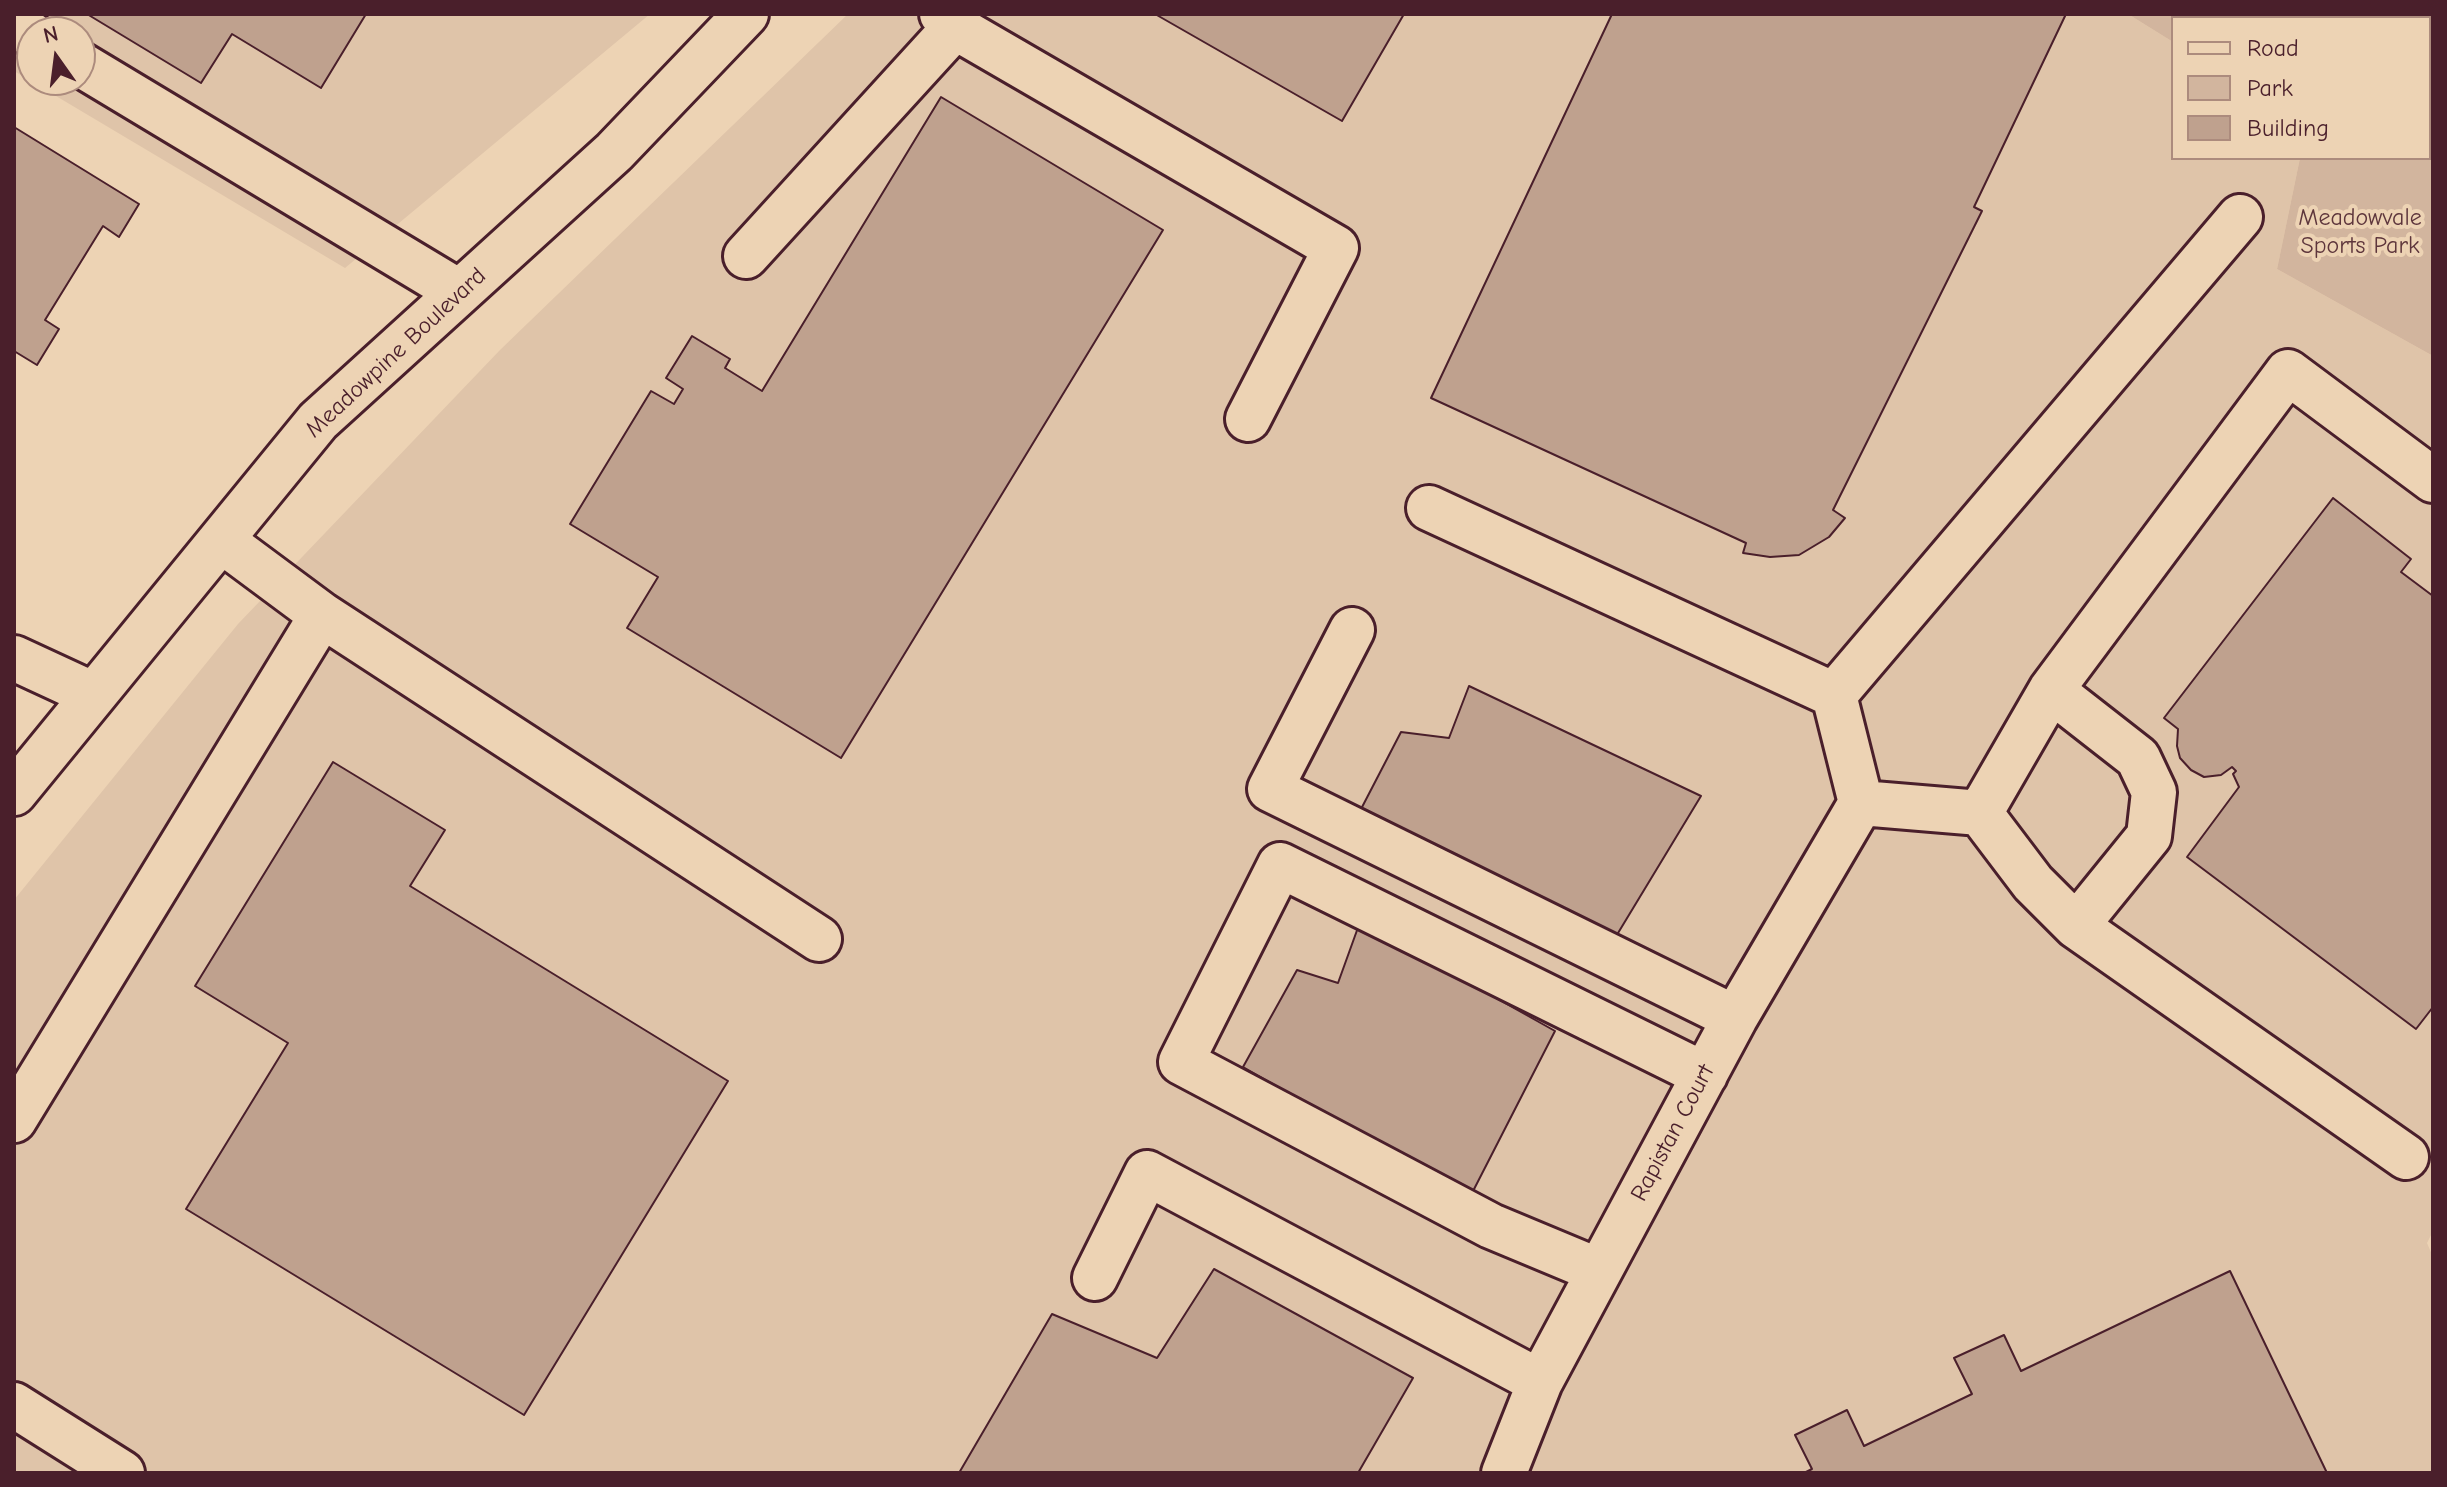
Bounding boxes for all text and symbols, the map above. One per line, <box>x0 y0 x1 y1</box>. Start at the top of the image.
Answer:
north arrow <box>16 16 96 96</box>
legend <box>2171 16 2431 160</box>
text: N <box>41 20 61 49</box>
text: Road <box>2247 34 2299 62</box>
text: Park <box>2247 74 2293 102</box>
text: Building <box>2247 114 2329 142</box>
park label: Meadowvale Sports Park <box>2298 204 2422 260</box>
street label: Meadowpine Boulevard <box>300 262 492 444</box>
street label: Rapistan Court <box>1625 1060 1721 1206</box>

